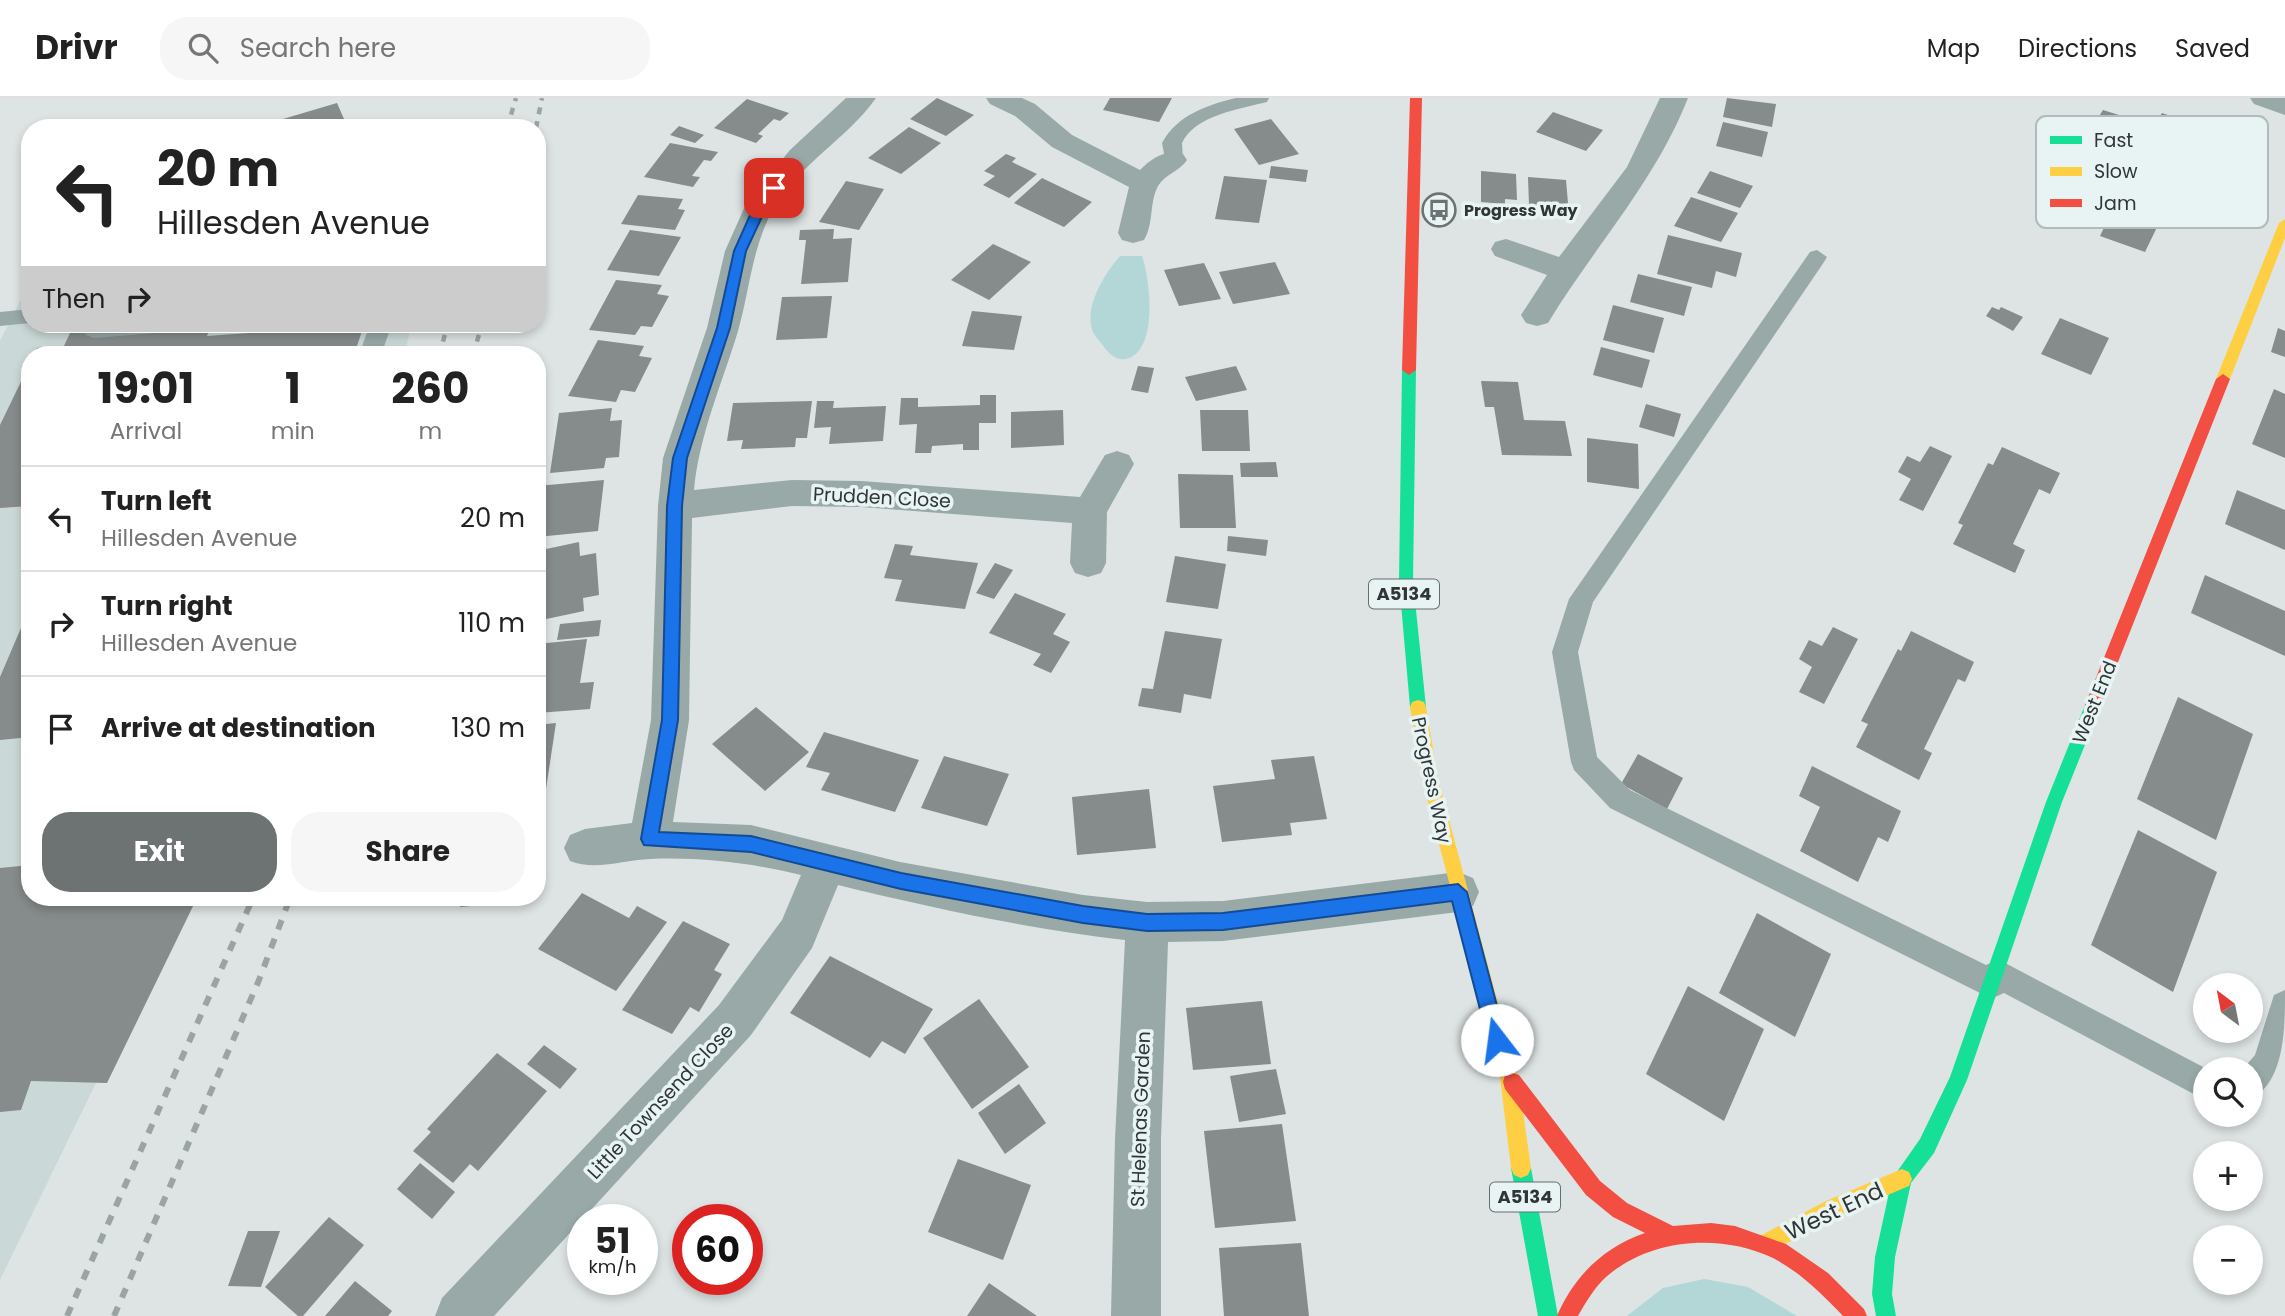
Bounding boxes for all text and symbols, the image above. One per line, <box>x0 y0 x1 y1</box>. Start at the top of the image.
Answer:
search box <box>160 17 650 80</box>
text: Drivr <box>35 24 118 71</box>
icon: search <box>184 29 222 67</box>
text: Search here <box>240 30 396 66</box>
text: Map <box>1927 32 1980 65</box>
text: Directions <box>2018 32 2137 65</box>
text: Saved <box>2175 32 2250 65</box>
legend <box>2036 116 2268 228</box>
text: Fast <box>2094 127 2133 154</box>
text: 20 m <box>157 135 279 203</box>
icon: left <box>42 147 133 238</box>
pin <box>744 158 804 218</box>
text: Slow <box>2094 158 2138 185</box>
icon: arrive <box>755 169 793 207</box>
text: Jam <box>2094 190 2136 217</box>
bus stop icon: Progress Way <box>1420 191 1458 229</box>
place label: Progress Way <box>1464 199 1579 222</box>
text: Hillesden Avenue <box>157 200 430 245</box>
icon: right <box>119 280 157 318</box>
text: Then <box>42 281 105 317</box>
text: 19:01 <box>98 359 194 418</box>
text: 1 <box>285 359 301 418</box>
text: 260 <box>391 359 469 418</box>
text: Arrival <box>110 415 182 447</box>
text: min <box>271 415 315 447</box>
text: m <box>419 415 442 447</box>
street label: Prudden Close <box>812 480 952 515</box>
text: Turn left <box>101 483 212 519</box>
icon: left <box>42 500 80 538</box>
text: 20 m <box>460 500 525 536</box>
text: Hillesden Avenue <box>101 522 297 554</box>
road number: A5134 <box>1369 580 1439 608</box>
text: Turn right <box>101 588 233 624</box>
icon: right <box>42 605 80 643</box>
text: 110 m <box>458 605 525 641</box>
text: Hillesden Avenue <box>101 627 297 659</box>
street label: West End <box>2066 657 2123 748</box>
icon: arrive <box>42 710 80 748</box>
text: Arrive at destination <box>101 710 376 746</box>
text: 130 m <box>451 710 525 746</box>
street label: Progress Way <box>1405 714 1458 846</box>
button: Exit <box>42 812 277 892</box>
button: Share <box>291 812 525 892</box>
north arrow <box>2193 973 2263 1043</box>
map controls <box>2193 973 2263 1295</box>
position arrow <box>1460 1003 1534 1077</box>
street label: Little Townsend Close <box>581 1018 740 1185</box>
street label: St Helenas Garden <box>1124 1031 1157 1207</box>
button: search <box>2193 1057 2263 1127</box>
button: + <box>2193 1141 2263 1211</box>
street label: West End <box>1780 1174 1888 1248</box>
road number: A5134 <box>1490 1182 1560 1212</box>
speed limit sign: 60 <box>672 1204 763 1295</box>
text: 51 <box>595 1216 630 1265</box>
button: − <box>2193 1225 2263 1295</box>
text: km/h <box>589 1254 636 1279</box>

